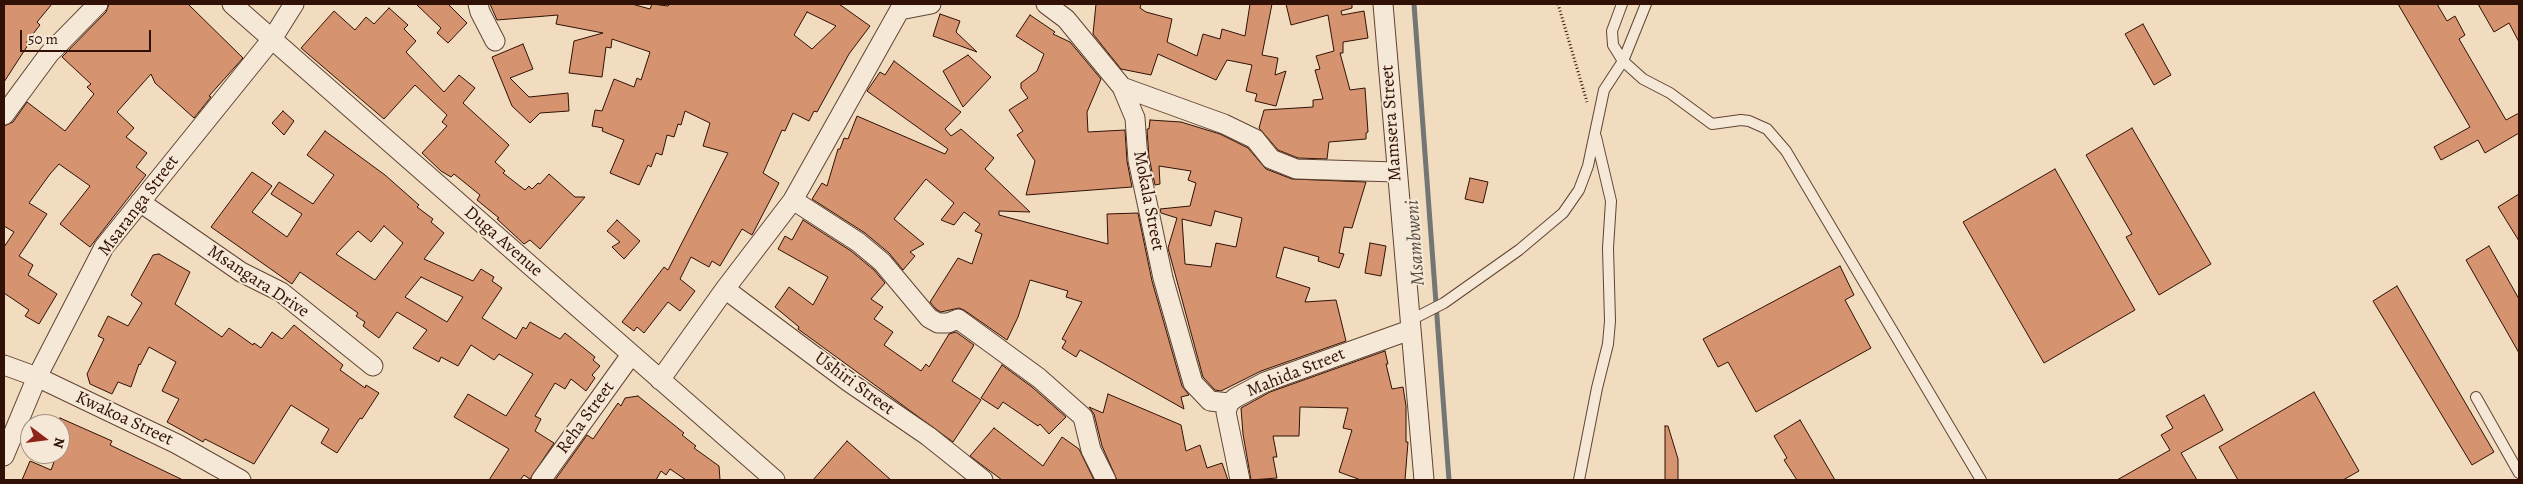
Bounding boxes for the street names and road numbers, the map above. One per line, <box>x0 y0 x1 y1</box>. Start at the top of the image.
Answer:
street label: Mamsera Street <box>1377 64 1407 182</box>
street label: Mokala Street <box>1128 149 1168 253</box>
street label: Msaranga Street <box>94 151 184 261</box>
street label: Duga Avenue <box>459 202 547 282</box>
street label: Msangara Drive <box>203 241 313 323</box>
street label: Mahida Street <box>1244 344 1348 402</box>
street label: Ushiri Street <box>810 348 898 420</box>
street label: Reha Street <box>552 378 620 458</box>
street label: Kwakoa Street <box>72 387 176 451</box>

